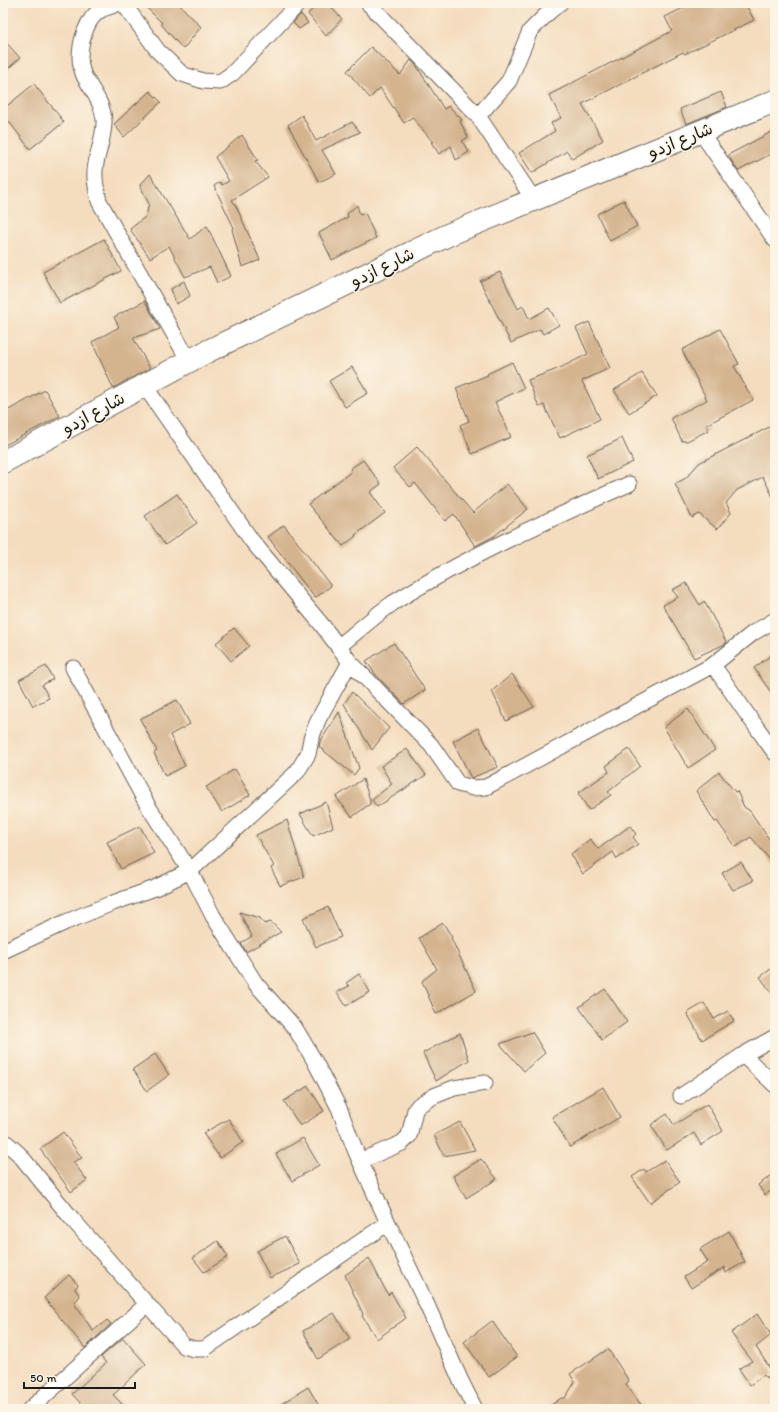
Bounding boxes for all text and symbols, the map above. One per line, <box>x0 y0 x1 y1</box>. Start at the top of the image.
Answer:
street label: شارع ازدو <box>644 118 716 164</box>
street label: شارع ازدو <box>346 243 418 293</box>
street label: شارع ازدو <box>57 388 129 441</box>
scale bar <box>24 1364 135 1390</box>
text: 50 m <box>30 1371 56 1385</box>

